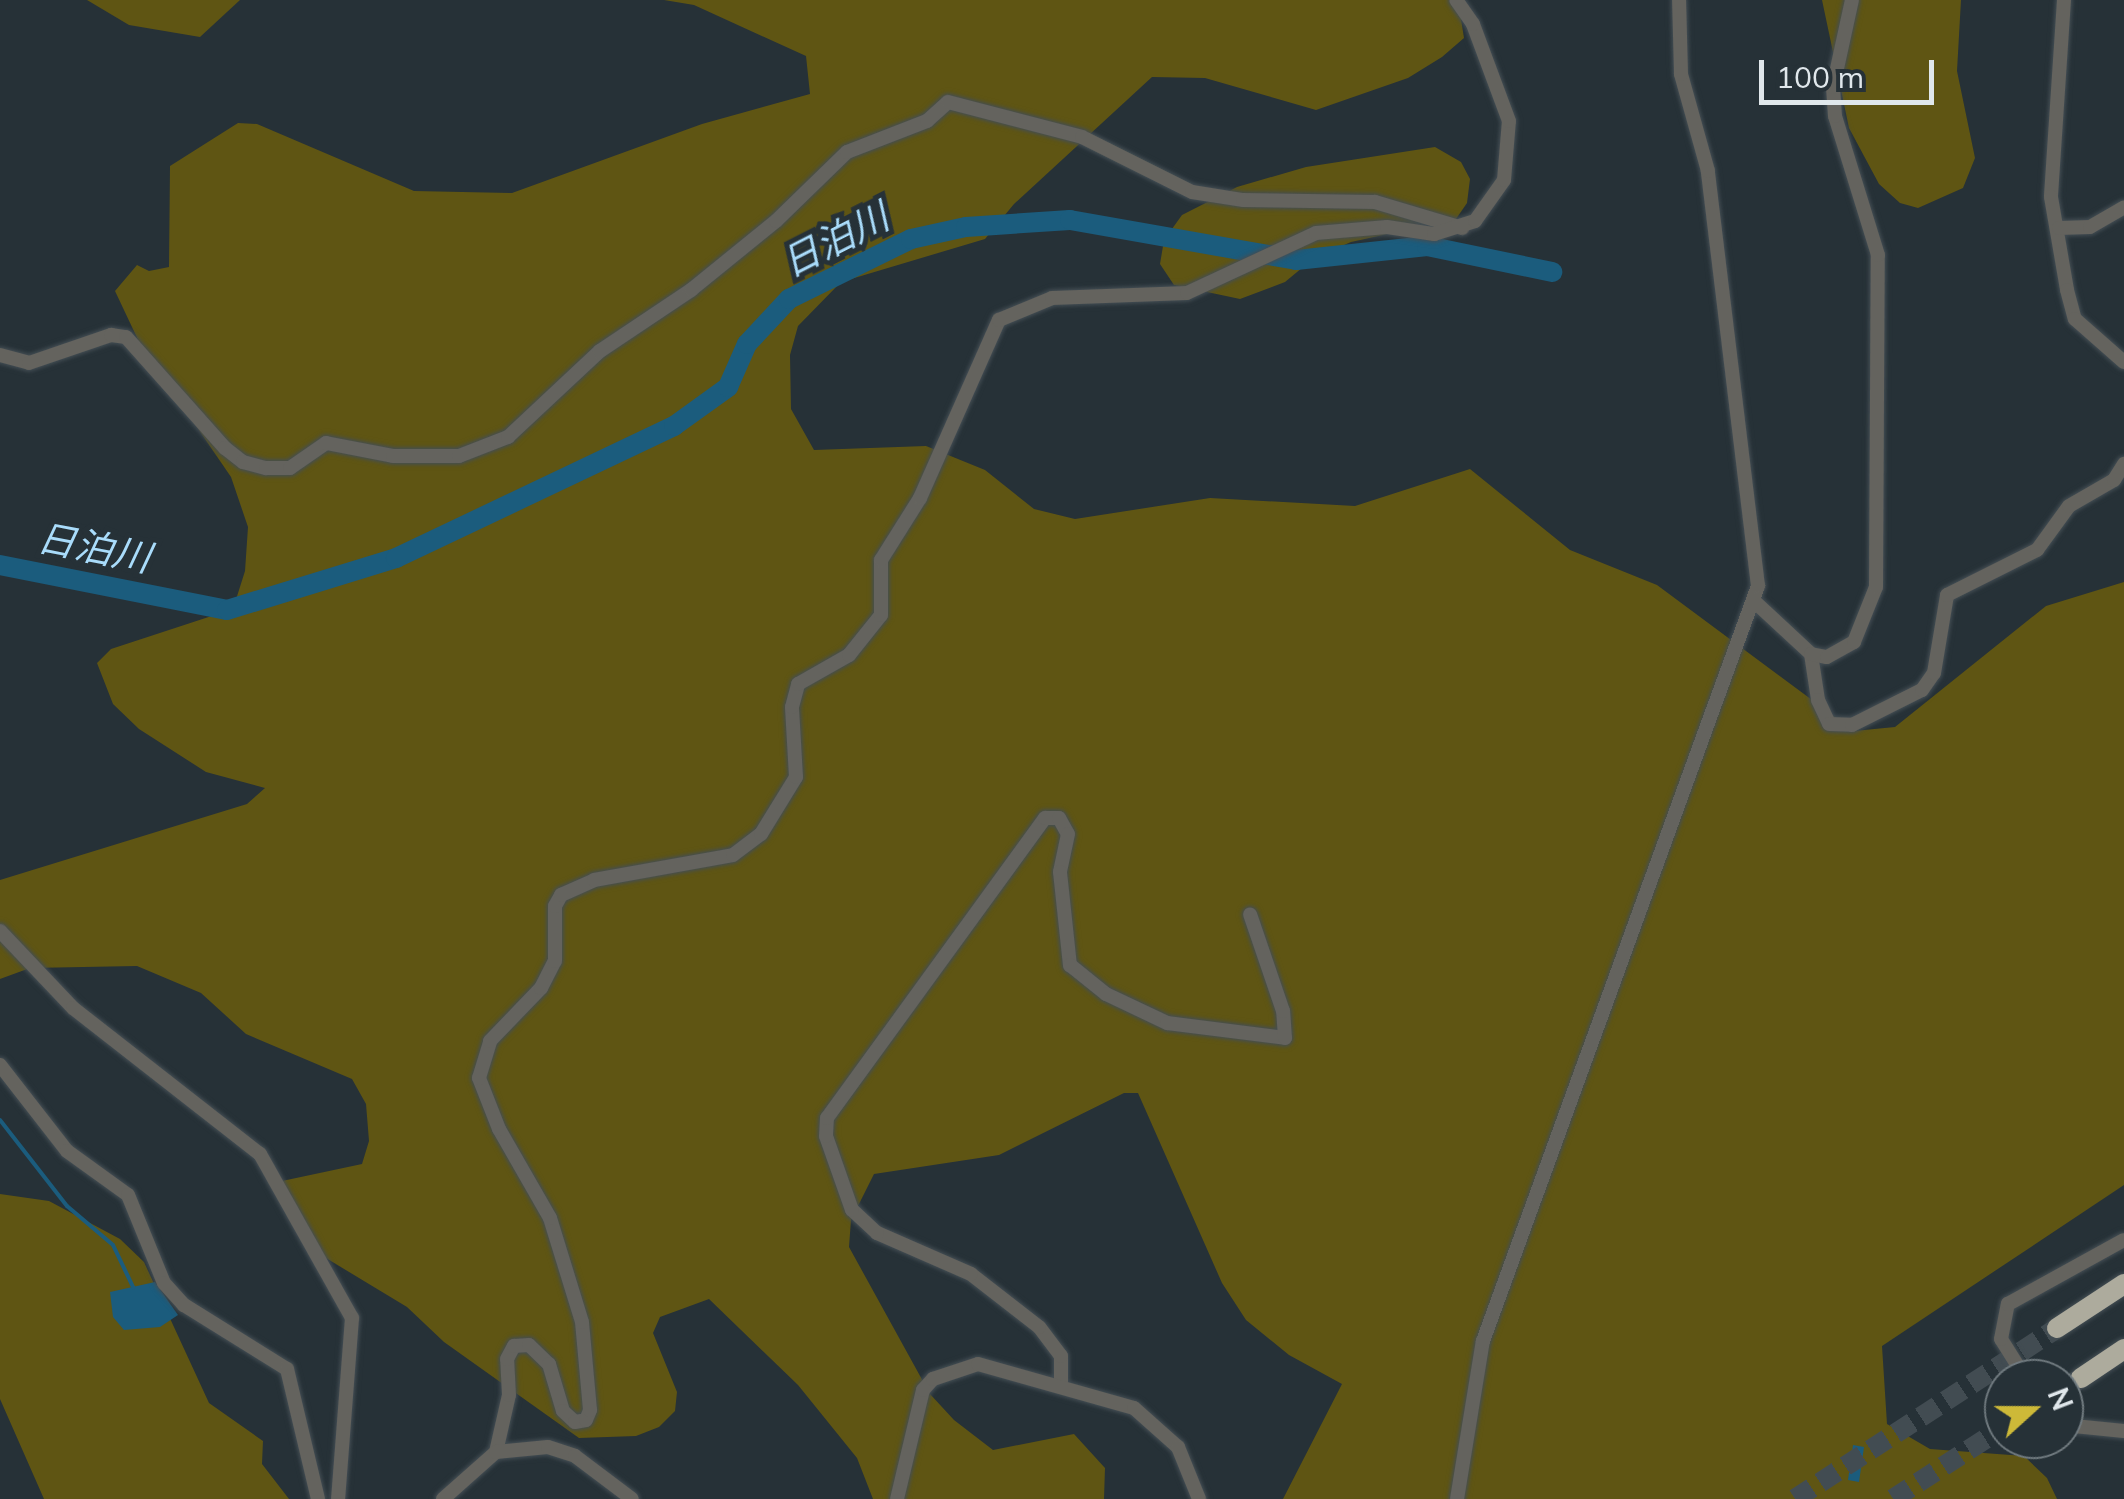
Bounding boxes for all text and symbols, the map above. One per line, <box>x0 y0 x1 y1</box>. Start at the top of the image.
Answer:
scale bar <box>1764 40 1939 102</box>
text: 100 m <box>1776 58 1864 96</box>
water label: 日泊川 <box>774 194 896 286</box>
water label: 日泊川 <box>34 515 154 581</box>
north arrow <box>1984 1359 2084 1459</box>
text: N <box>2040 1383 2081 1415</box>

